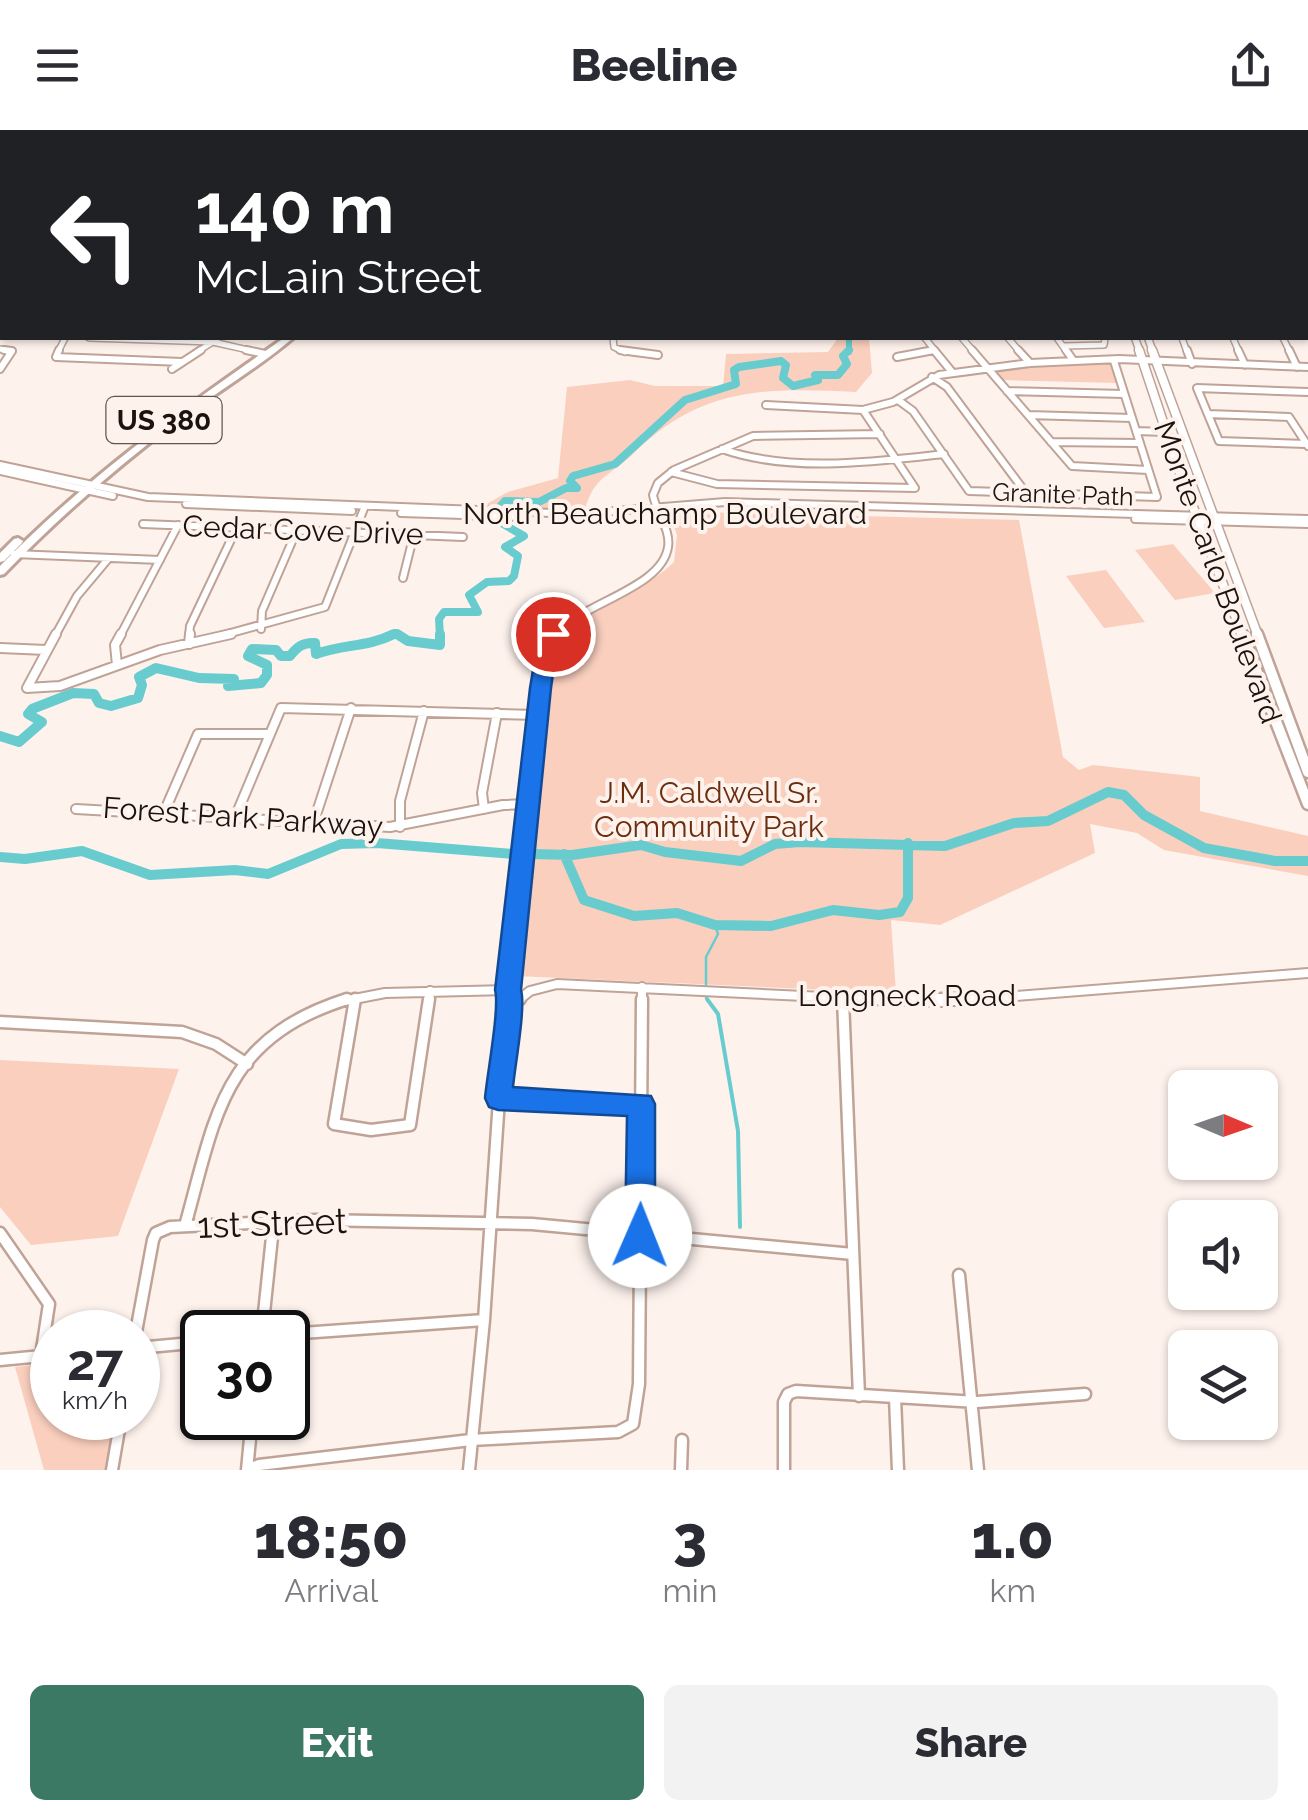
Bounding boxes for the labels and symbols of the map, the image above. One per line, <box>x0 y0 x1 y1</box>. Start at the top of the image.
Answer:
road number: US 380 <box>106 397 222 443</box>
street label: Monte Carlo Boulevard <box>1147 416 1289 728</box>
street label: Granite Path <box>992 477 1134 511</box>
street label: North Beauchamp Boulevard <box>463 496 867 531</box>
street label: Cedar Cove Drive <box>182 508 424 552</box>
pin <box>511 592 596 677</box>
park label: J.M. Caldwell Sr. Community Park <box>594 775 824 844</box>
street label: Forest Park Parkway <box>102 790 384 844</box>
street label: Longneck Road <box>798 978 1016 1013</box>
north arrow <box>1168 1070 1278 1180</box>
position arrow <box>588 1184 692 1288</box>
street label: 1st Street <box>197 1200 348 1246</box>
speed limit sign: 30 <box>180 1310 310 1440</box>

